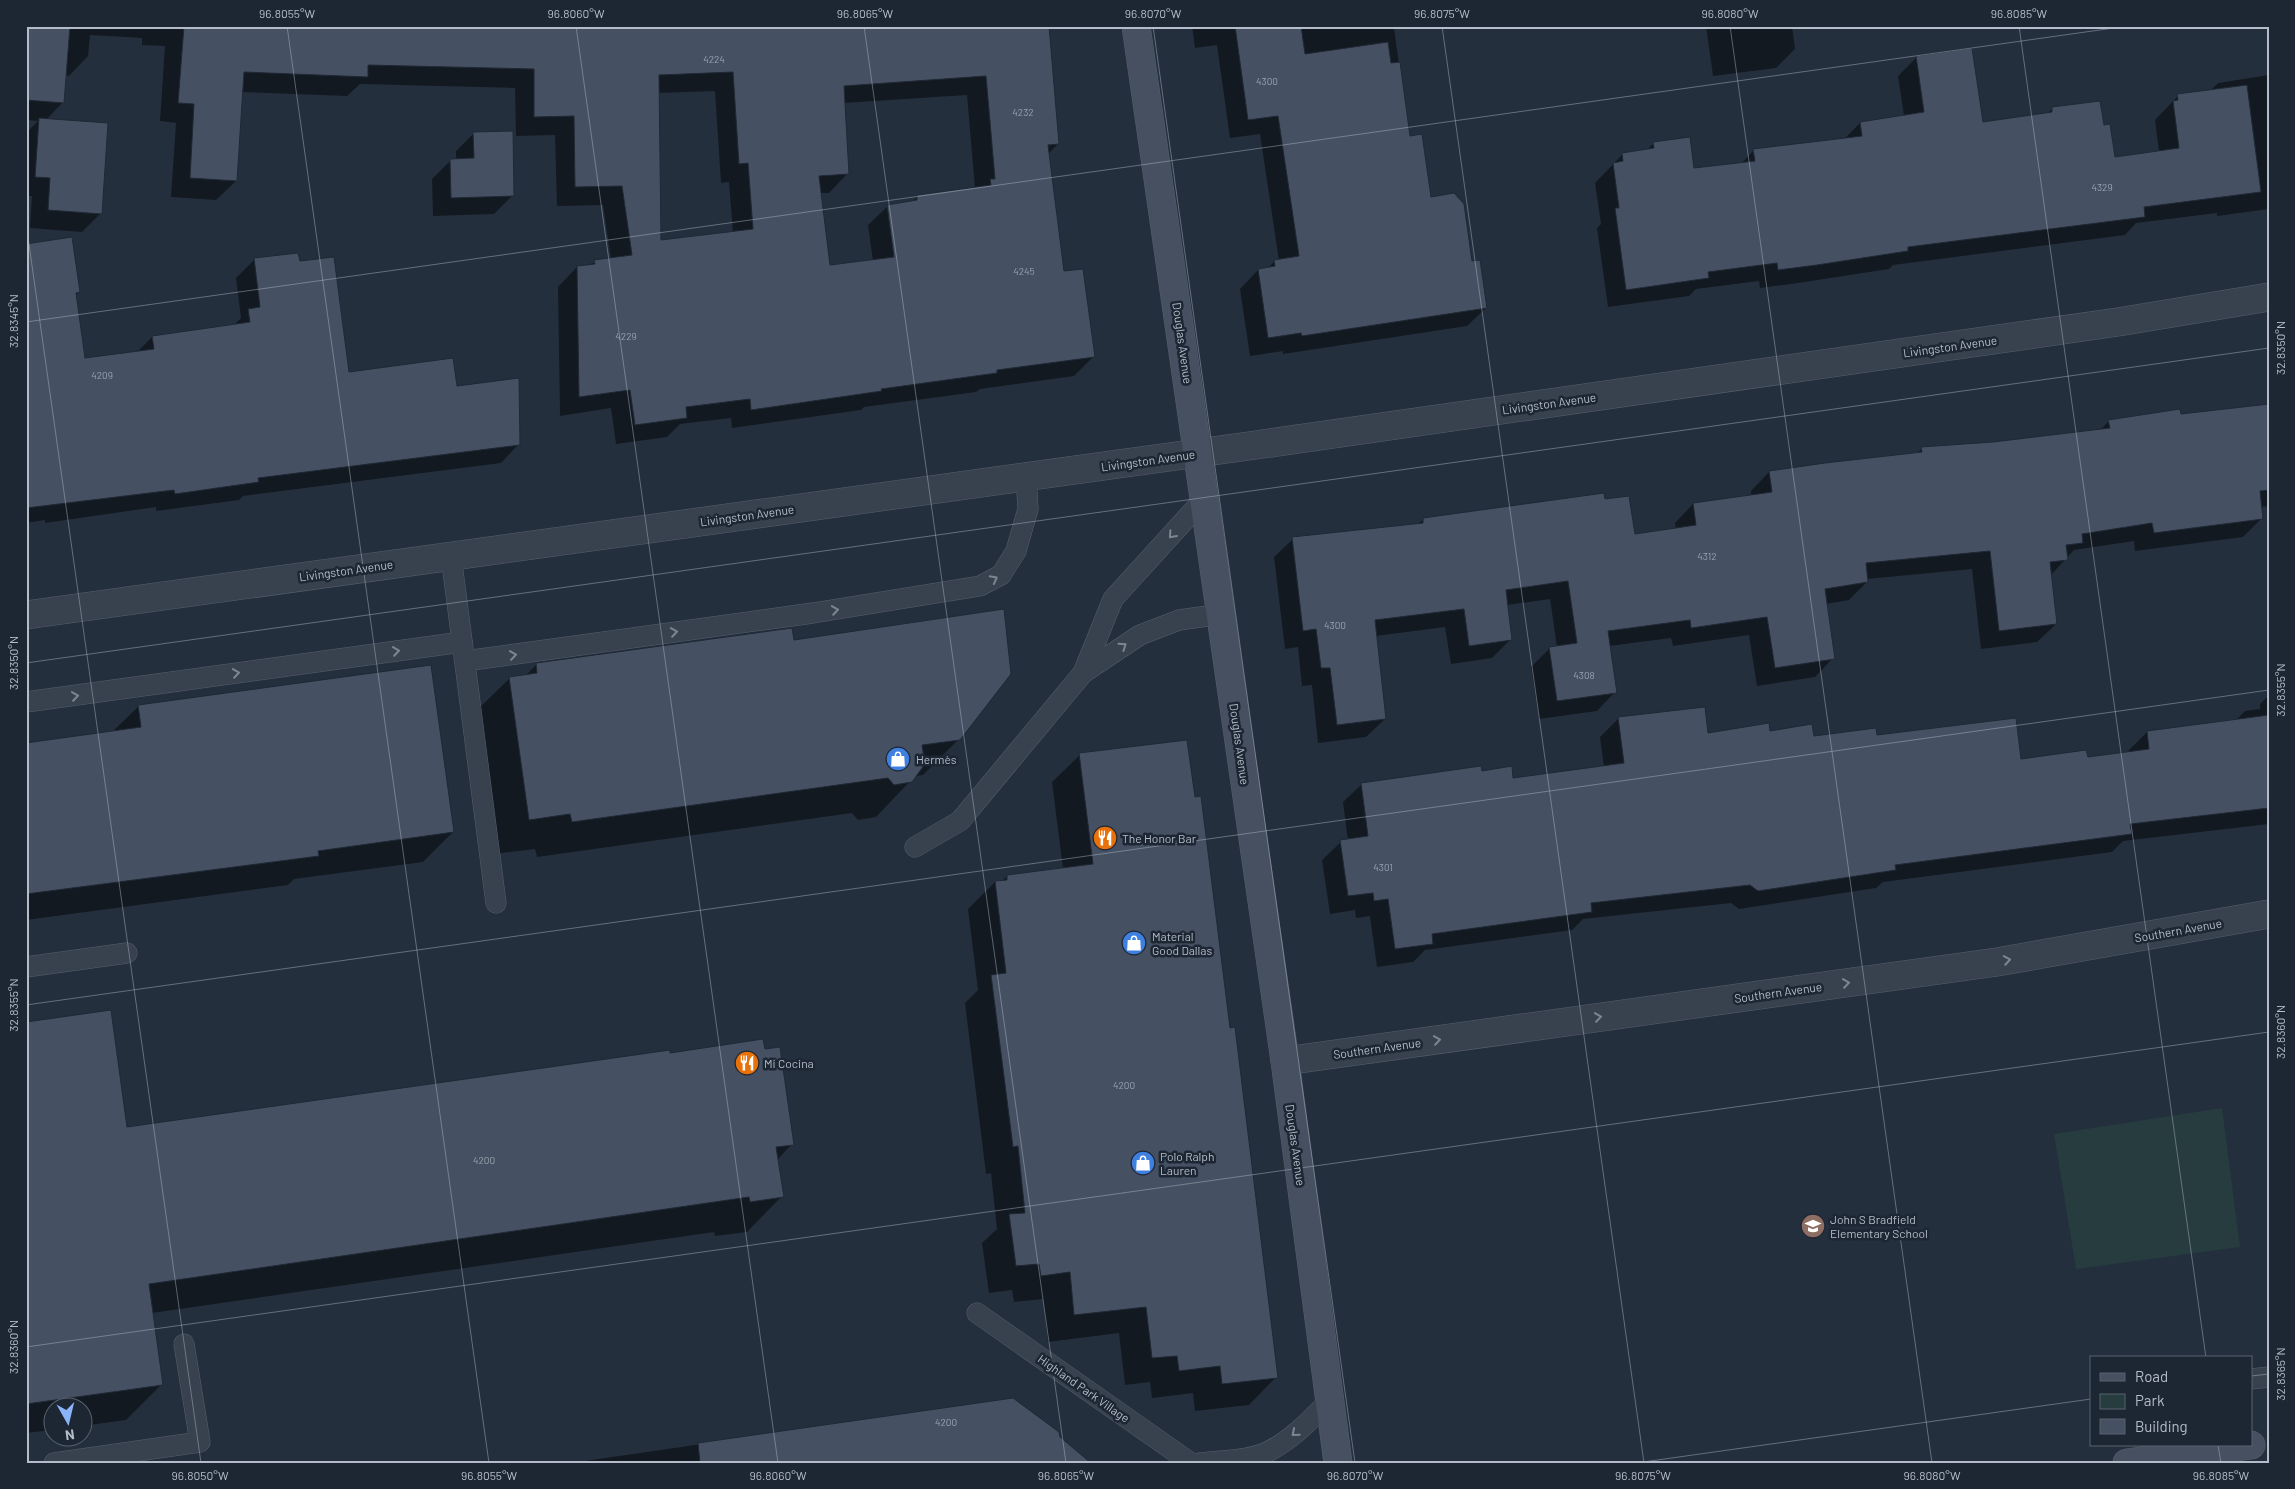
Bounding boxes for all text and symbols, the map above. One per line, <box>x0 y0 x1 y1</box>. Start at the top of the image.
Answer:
text: 96.8055°W <box>259 6 316 20</box>
text: 96.8060°W <box>548 6 605 20</box>
text: 96.8065°W <box>837 6 894 20</box>
text: 96.8070°W <box>1125 6 1182 20</box>
text: 96.8075°W <box>1414 6 1470 20</box>
text: 96.8080°W <box>1702 6 1759 20</box>
text: 96.8085°W <box>1991 6 2048 20</box>
house number: 4224 <box>703 53 725 65</box>
house number: 4300 <box>1256 75 1278 87</box>
house number: 4232 <box>1012 106 1034 118</box>
house number: 4329 <box>2091 181 2113 193</box>
house number: 4245 <box>1013 265 1035 277</box>
text: 32.8345°N <box>6 294 20 348</box>
street label: Douglas Avenue <box>1170 301 1196 385</box>
text: 32.8350°N <box>2273 321 2287 375</box>
house number: 4229 <box>615 330 637 342</box>
street label: Livingston Avenue <box>1902 332 1998 360</box>
house number: 4209 <box>91 369 113 381</box>
street label: Livingston Avenue <box>1501 389 1597 417</box>
street label: Livingston Avenue <box>1100 446 1196 474</box>
street label: Livingston Avenue <box>699 501 795 529</box>
one-way arrow <box>1168 529 1177 538</box>
house number: 4312 <box>1697 550 1717 562</box>
street label: Livingston Avenue <box>298 556 394 584</box>
one-way arrow <box>988 575 997 585</box>
one-way arrow <box>831 605 839 615</box>
house number: 4300 <box>1324 619 1346 631</box>
one-way arrow <box>670 627 678 638</box>
text: 32.8350°N <box>6 636 20 690</box>
one-way arrow <box>1118 643 1127 652</box>
one-way arrow <box>393 646 401 657</box>
one-way arrow <box>509 650 517 660</box>
text: 32.8355°N <box>2273 663 2287 717</box>
one-way arrow <box>231 669 240 679</box>
house number: 4308 <box>1573 669 1595 681</box>
one-way arrow <box>70 691 79 701</box>
street label: Douglas Avenue <box>1227 702 1253 786</box>
shop icon: Hermès <box>885 746 911 772</box>
place label: Hermès <box>916 752 957 766</box>
restaurant icon: The Honor Bar <box>1092 825 1118 851</box>
place label: The Honor Bar <box>1122 831 1197 845</box>
house number: 4301 <box>1373 861 1393 873</box>
street label: Southern Avenue <box>2133 915 2223 945</box>
place label: Material Good Dallas <box>1152 929 1213 957</box>
shop icon: Material Good Dallas <box>1121 930 1147 956</box>
one-way arrow <box>2003 956 2011 966</box>
text: 32.8355°N <box>6 978 20 1032</box>
one-way arrow <box>1842 978 1850 989</box>
street label: Southern Avenue <box>1733 979 1823 1005</box>
text: 32.8360°N <box>2273 1005 2287 1059</box>
one-way arrow <box>1594 1013 1603 1023</box>
street label: Southern Avenue <box>1332 1035 1422 1061</box>
one-way arrow <box>1433 1035 1442 1045</box>
restaurant icon: Mi Cocina <box>734 1050 760 1076</box>
place label: Mi Cocina <box>764 1056 814 1070</box>
house number: 4200 <box>1113 1079 1135 1091</box>
street label: Douglas Avenue <box>1283 1103 1309 1187</box>
place label: Polo Ralph Lauren <box>1160 1149 1214 1177</box>
shop icon: Polo Ralph Lauren <box>1130 1150 1156 1176</box>
house number: 4200 <box>473 1154 495 1166</box>
place label: John S Bradfield Elementary School <box>1830 1212 1928 1240</box>
school or university icon: John S Bradfield Elementary School <box>1800 1213 1826 1239</box>
text: 32.8360°N <box>6 1320 20 1374</box>
text: 32.8365°N <box>2273 1347 2287 1401</box>
street label: Highland Park Village <box>1036 1351 1132 1425</box>
legend <box>2090 1356 2252 1446</box>
text: Road <box>2135 1367 2168 1385</box>
text: Park <box>2135 1391 2165 1409</box>
north arrow <box>42 1396 92 1446</box>
house number: 4200 <box>935 1416 957 1428</box>
text: Building <box>2135 1417 2188 1435</box>
text: N <box>64 1426 76 1444</box>
one-way arrow <box>1291 1428 1300 1437</box>
text: 96.8050°W <box>172 1468 229 1482</box>
text: 96.8055°W <box>461 1468 518 1482</box>
text: 96.8060°W <box>750 1468 807 1482</box>
text: 96.8065°W <box>1038 1468 1095 1482</box>
text: 96.8070°W <box>1327 1468 1384 1482</box>
text: 96.8075°W <box>1615 1468 1671 1482</box>
text: 96.8080°W <box>1904 1468 1961 1482</box>
text: 96.8085°W <box>2193 1468 2250 1482</box>

